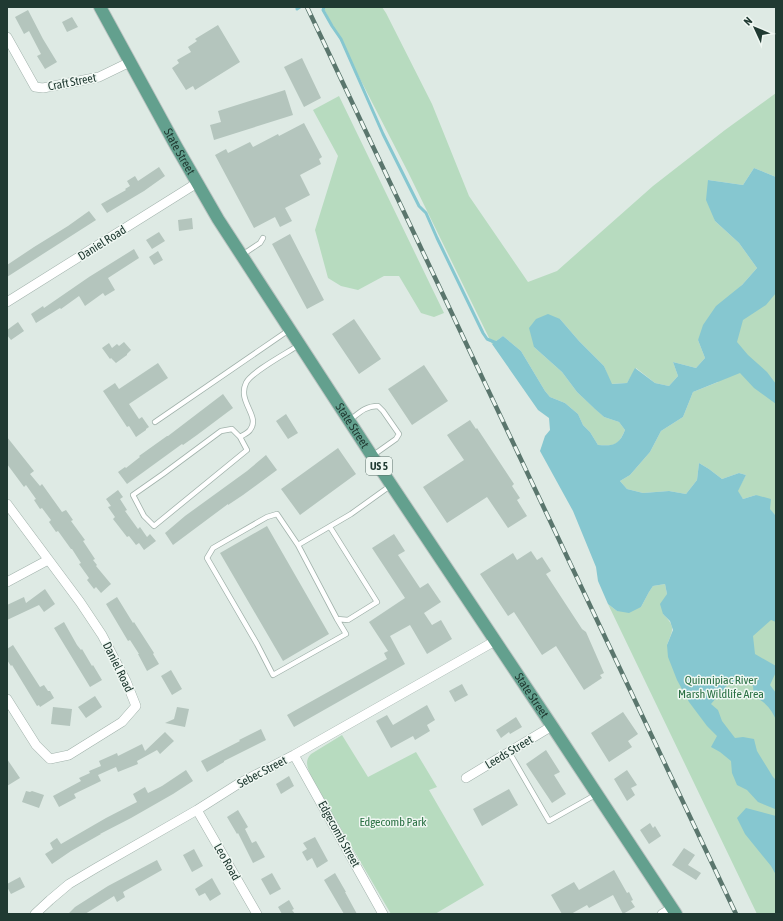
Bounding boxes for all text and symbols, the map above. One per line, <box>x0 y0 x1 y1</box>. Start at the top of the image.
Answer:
north arrow <box>735 8 775 48</box>
text: N <box>741 15 754 28</box>
street label: Craft Street <box>47 70 98 94</box>
street label: State Street <box>161 126 198 178</box>
street label: Daniel Road <box>75 223 129 263</box>
street label: State Street <box>332 400 372 451</box>
road number: US 5 <box>366 457 392 475</box>
street label: Daniel Road <box>100 640 136 694</box>
street label: State Street <box>512 670 552 721</box>
park label: Quinnipiac River Marsh Wildlife Area <box>678 673 764 701</box>
street label: Leeds Street <box>483 732 536 772</box>
street label: Sebec Street <box>235 753 290 791</box>
street label: Edgecomb Street <box>315 798 363 870</box>
park label: Edgecomb Park <box>359 815 427 829</box>
street label: Leo Road <box>211 841 243 883</box>

